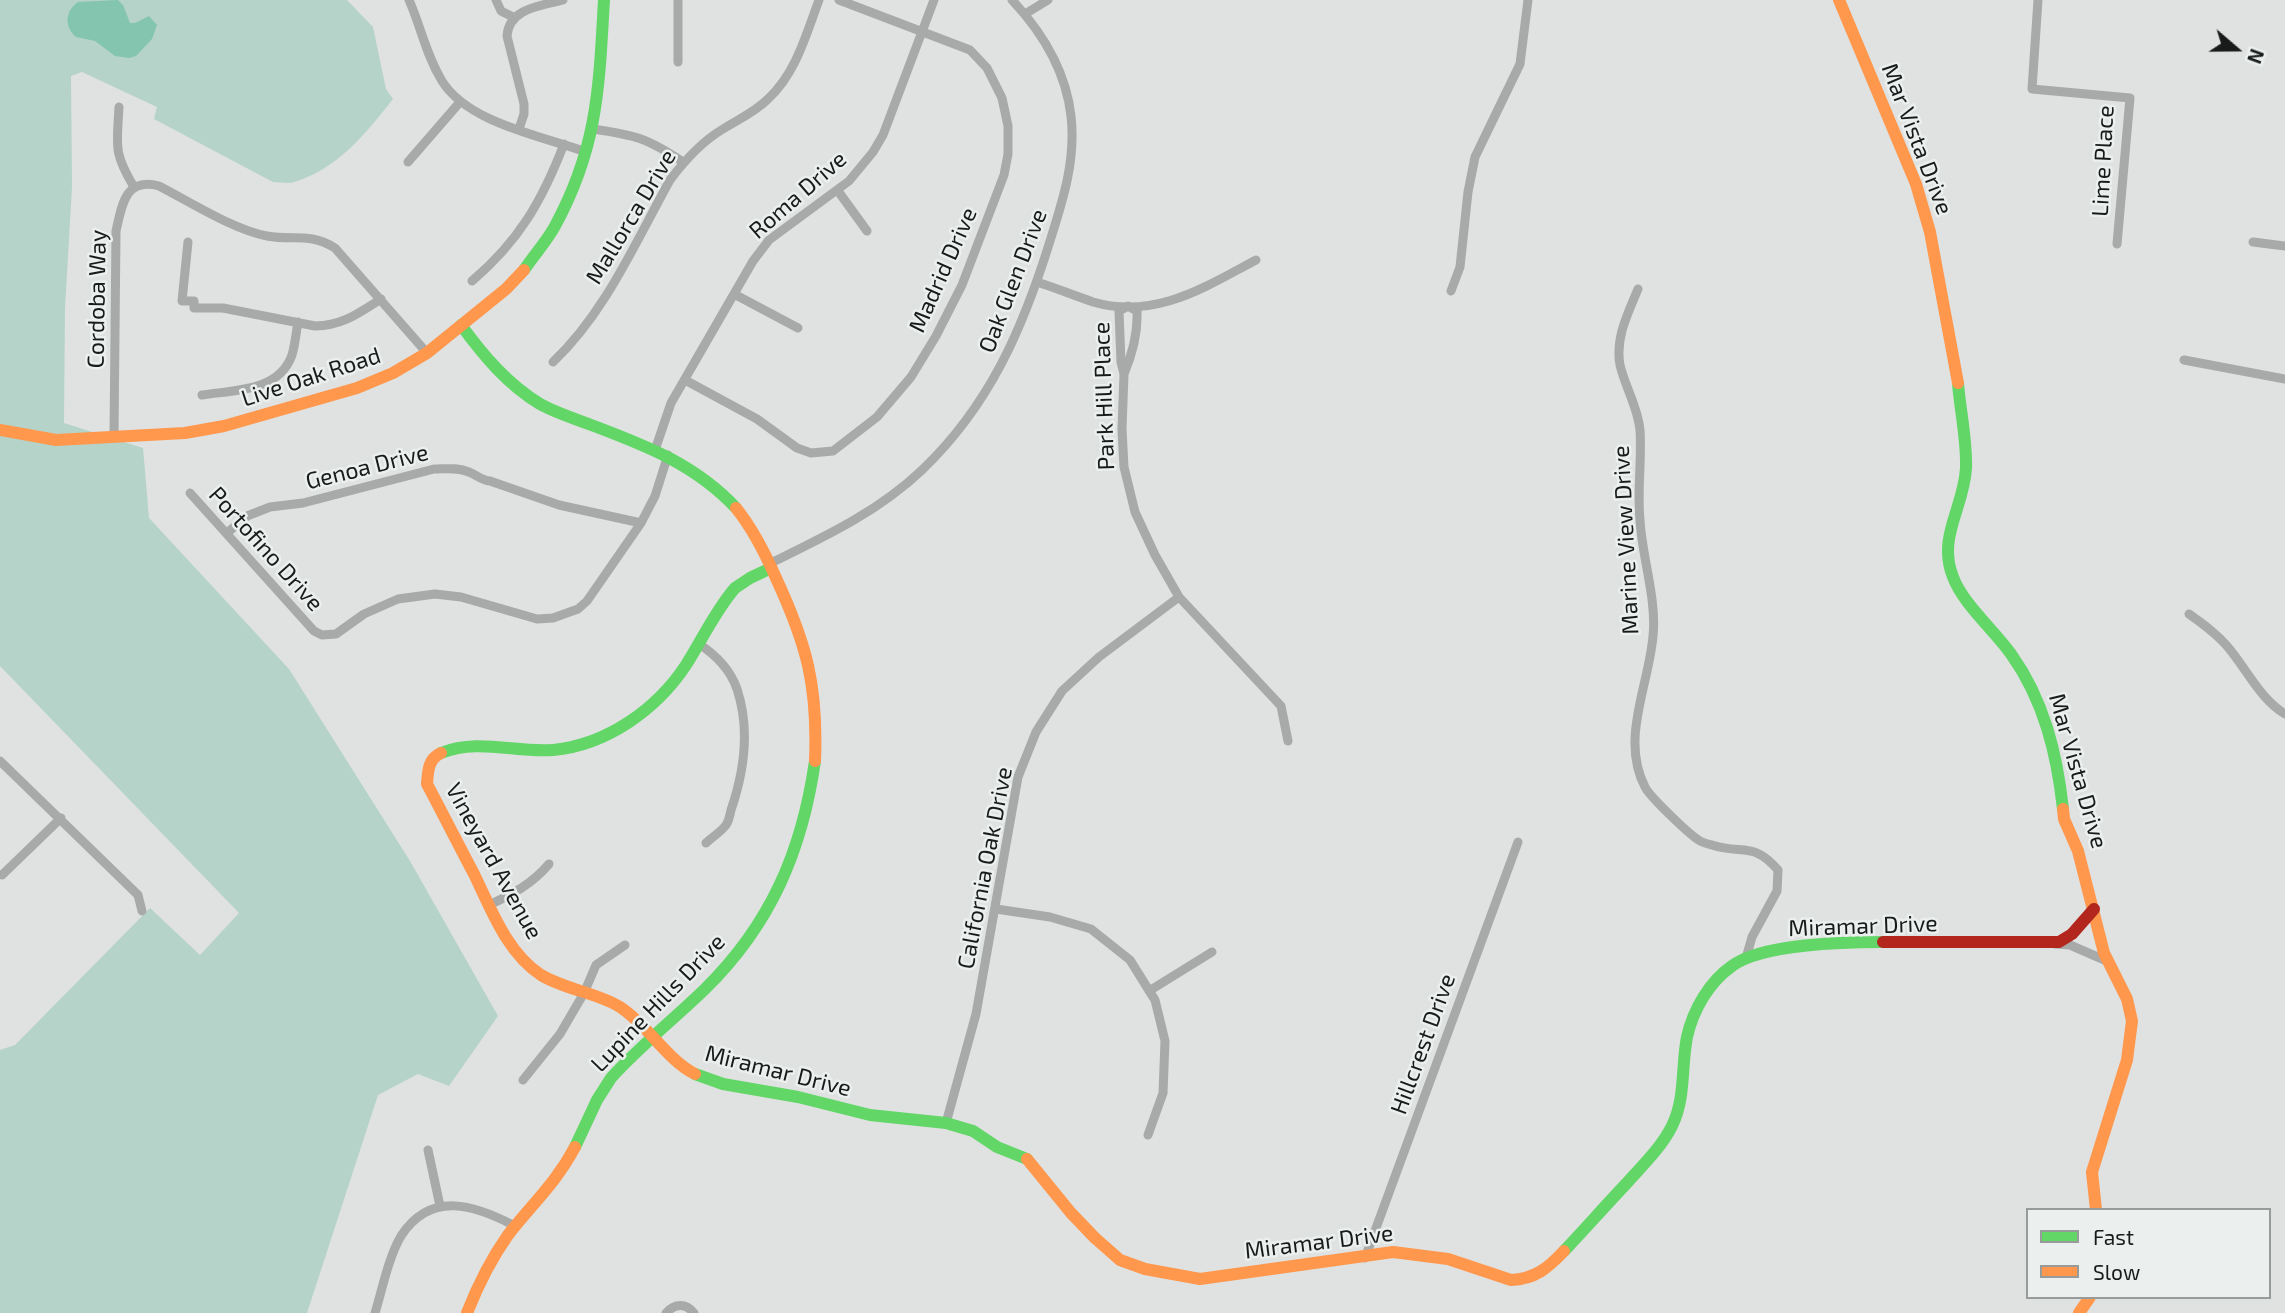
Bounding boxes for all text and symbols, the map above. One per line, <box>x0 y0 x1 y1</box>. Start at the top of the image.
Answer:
north arrow <box>2201 14 2271 84</box>
text: N <box>2243 46 2269 67</box>
street label: Mar Vista Drive <box>1876 60 1958 218</box>
street label: Lime Place <box>2086 105 2120 217</box>
street label: Mallorca Drive <box>580 145 682 289</box>
street label: Roma Drive <box>744 145 852 245</box>
street label: Madrid Drive <box>903 203 983 337</box>
street label: Oak Glen Drive <box>973 205 1053 357</box>
street label: Cordoba Way <box>82 229 112 369</box>
street label: Park Hill Place <box>1088 321 1120 471</box>
street label: Live Oak Road <box>238 341 384 413</box>
street label: Genoa Drive <box>303 438 431 496</box>
street label: Marine View Drive <box>1607 445 1645 635</box>
street label: Portofino Drive <box>203 481 329 617</box>
street label: Mar Vista Drive <box>2043 690 2113 852</box>
street label: California Oak Drive <box>952 765 1018 971</box>
street label: Vineyard Avenue <box>440 778 548 944</box>
street label: Miramar Drive <box>1788 910 1938 942</box>
street label: Lupine Hills Drive <box>585 928 731 1078</box>
street label: Hillcrest Drive <box>1385 970 1461 1118</box>
street label: Miramar Drive <box>702 1040 854 1102</box>
legend <box>2026 1208 2271 1299</box>
street label: Miramar Drive <box>1243 1219 1395 1265</box>
text: Fast <box>2093 1224 2134 1249</box>
text: Slow <box>2093 1259 2140 1284</box>

